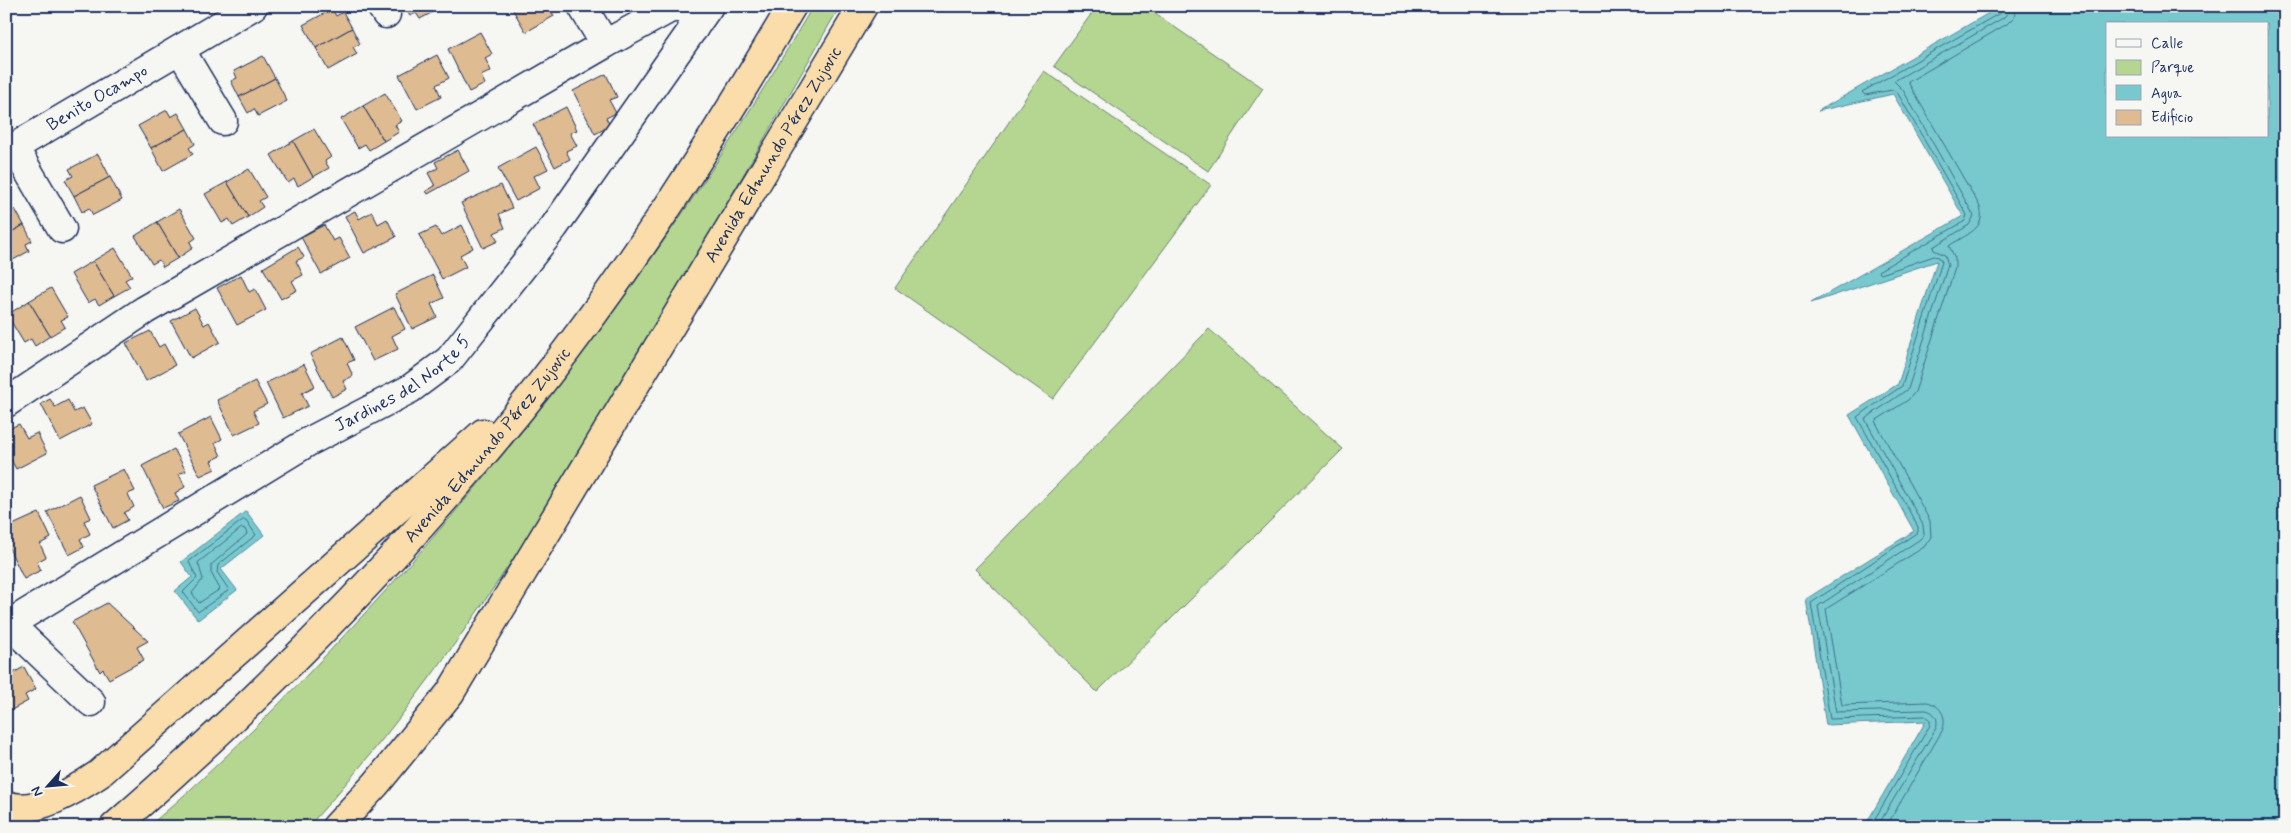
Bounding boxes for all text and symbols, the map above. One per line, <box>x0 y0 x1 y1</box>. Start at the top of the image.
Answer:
legend <box>2106 22 2268 138</box>
text: Calle <box>2151 34 2183 54</box>
street label: Avenida Edmundo Pérez Zujovic <box>699 42 848 267</box>
text: Parque <box>2151 58 2194 78</box>
street label: Benito Ocampo <box>42 59 152 137</box>
text: Agua <box>2151 84 2183 104</box>
text: Edificio <box>2151 108 2193 128</box>
street label: Jardines del Norte 5 <box>331 330 476 438</box>
street label: Avenida Edmundo Pérez Zujovic <box>399 343 577 548</box>
north arrow <box>22 760 72 810</box>
text: N <box>27 783 47 800</box>

